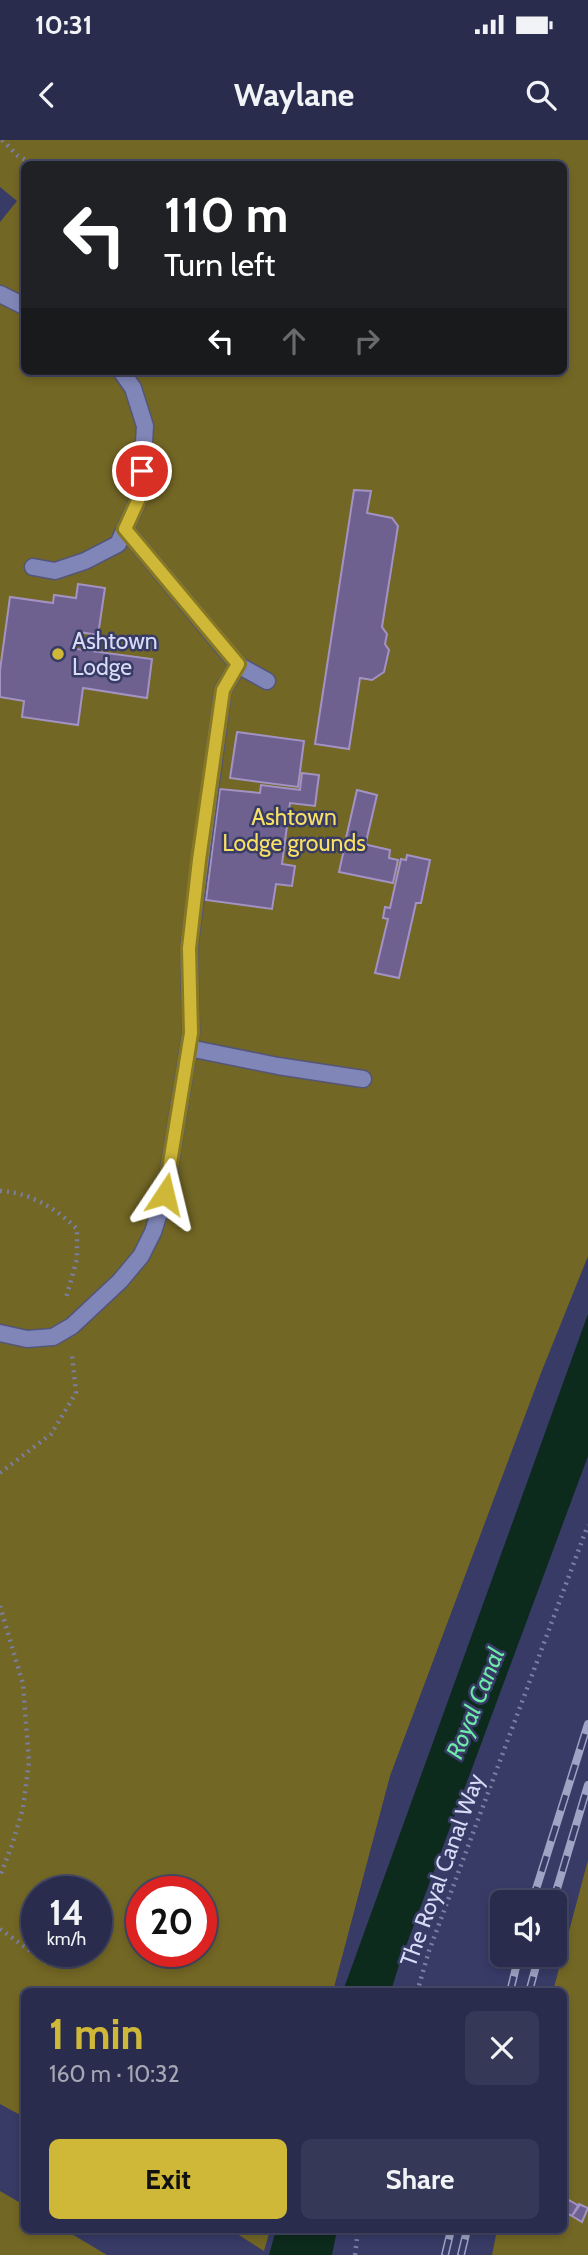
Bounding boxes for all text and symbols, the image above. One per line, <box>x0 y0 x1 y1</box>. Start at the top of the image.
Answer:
text: 10:31 <box>35 9 92 41</box>
text: Waylane <box>234 75 354 114</box>
icon: back <box>28 76 66 114</box>
icon: search <box>522 76 560 114</box>
text: 110 m <box>164 185 288 244</box>
icon: left <box>49 189 140 280</box>
text: Turn left <box>164 245 275 284</box>
icon: left <box>202 322 240 360</box>
icon: ahead <box>275 322 313 360</box>
icon: right <box>348 322 386 360</box>
pin <box>112 441 172 501</box>
icon: arrive <box>123 452 161 490</box>
place label: Ashtown Lodge <box>72 627 158 681</box>
marker: Ashtown Lodge <box>50 646 66 662</box>
park label: Ashtown Lodge grounds <box>222 803 366 857</box>
position arrow <box>128 1157 202 1231</box>
water label: Royal Canal <box>440 1643 510 1763</box>
street label: The Royal Canal Way <box>394 1769 490 1970</box>
speed limit sign: 20 <box>126 1876 217 1967</box>
map controls <box>490 1890 567 1967</box>
button: sound <box>490 1890 567 1967</box>
text: 14 <box>49 1891 84 1934</box>
text: km/h <box>47 1928 86 1950</box>
text: 1 min <box>49 2008 144 2060</box>
button: close <box>465 2011 539 2085</box>
text: 160 m · 10:32 <box>49 2060 180 2088</box>
button: Exit <box>49 2139 287 2219</box>
button: Share <box>301 2139 539 2219</box>

